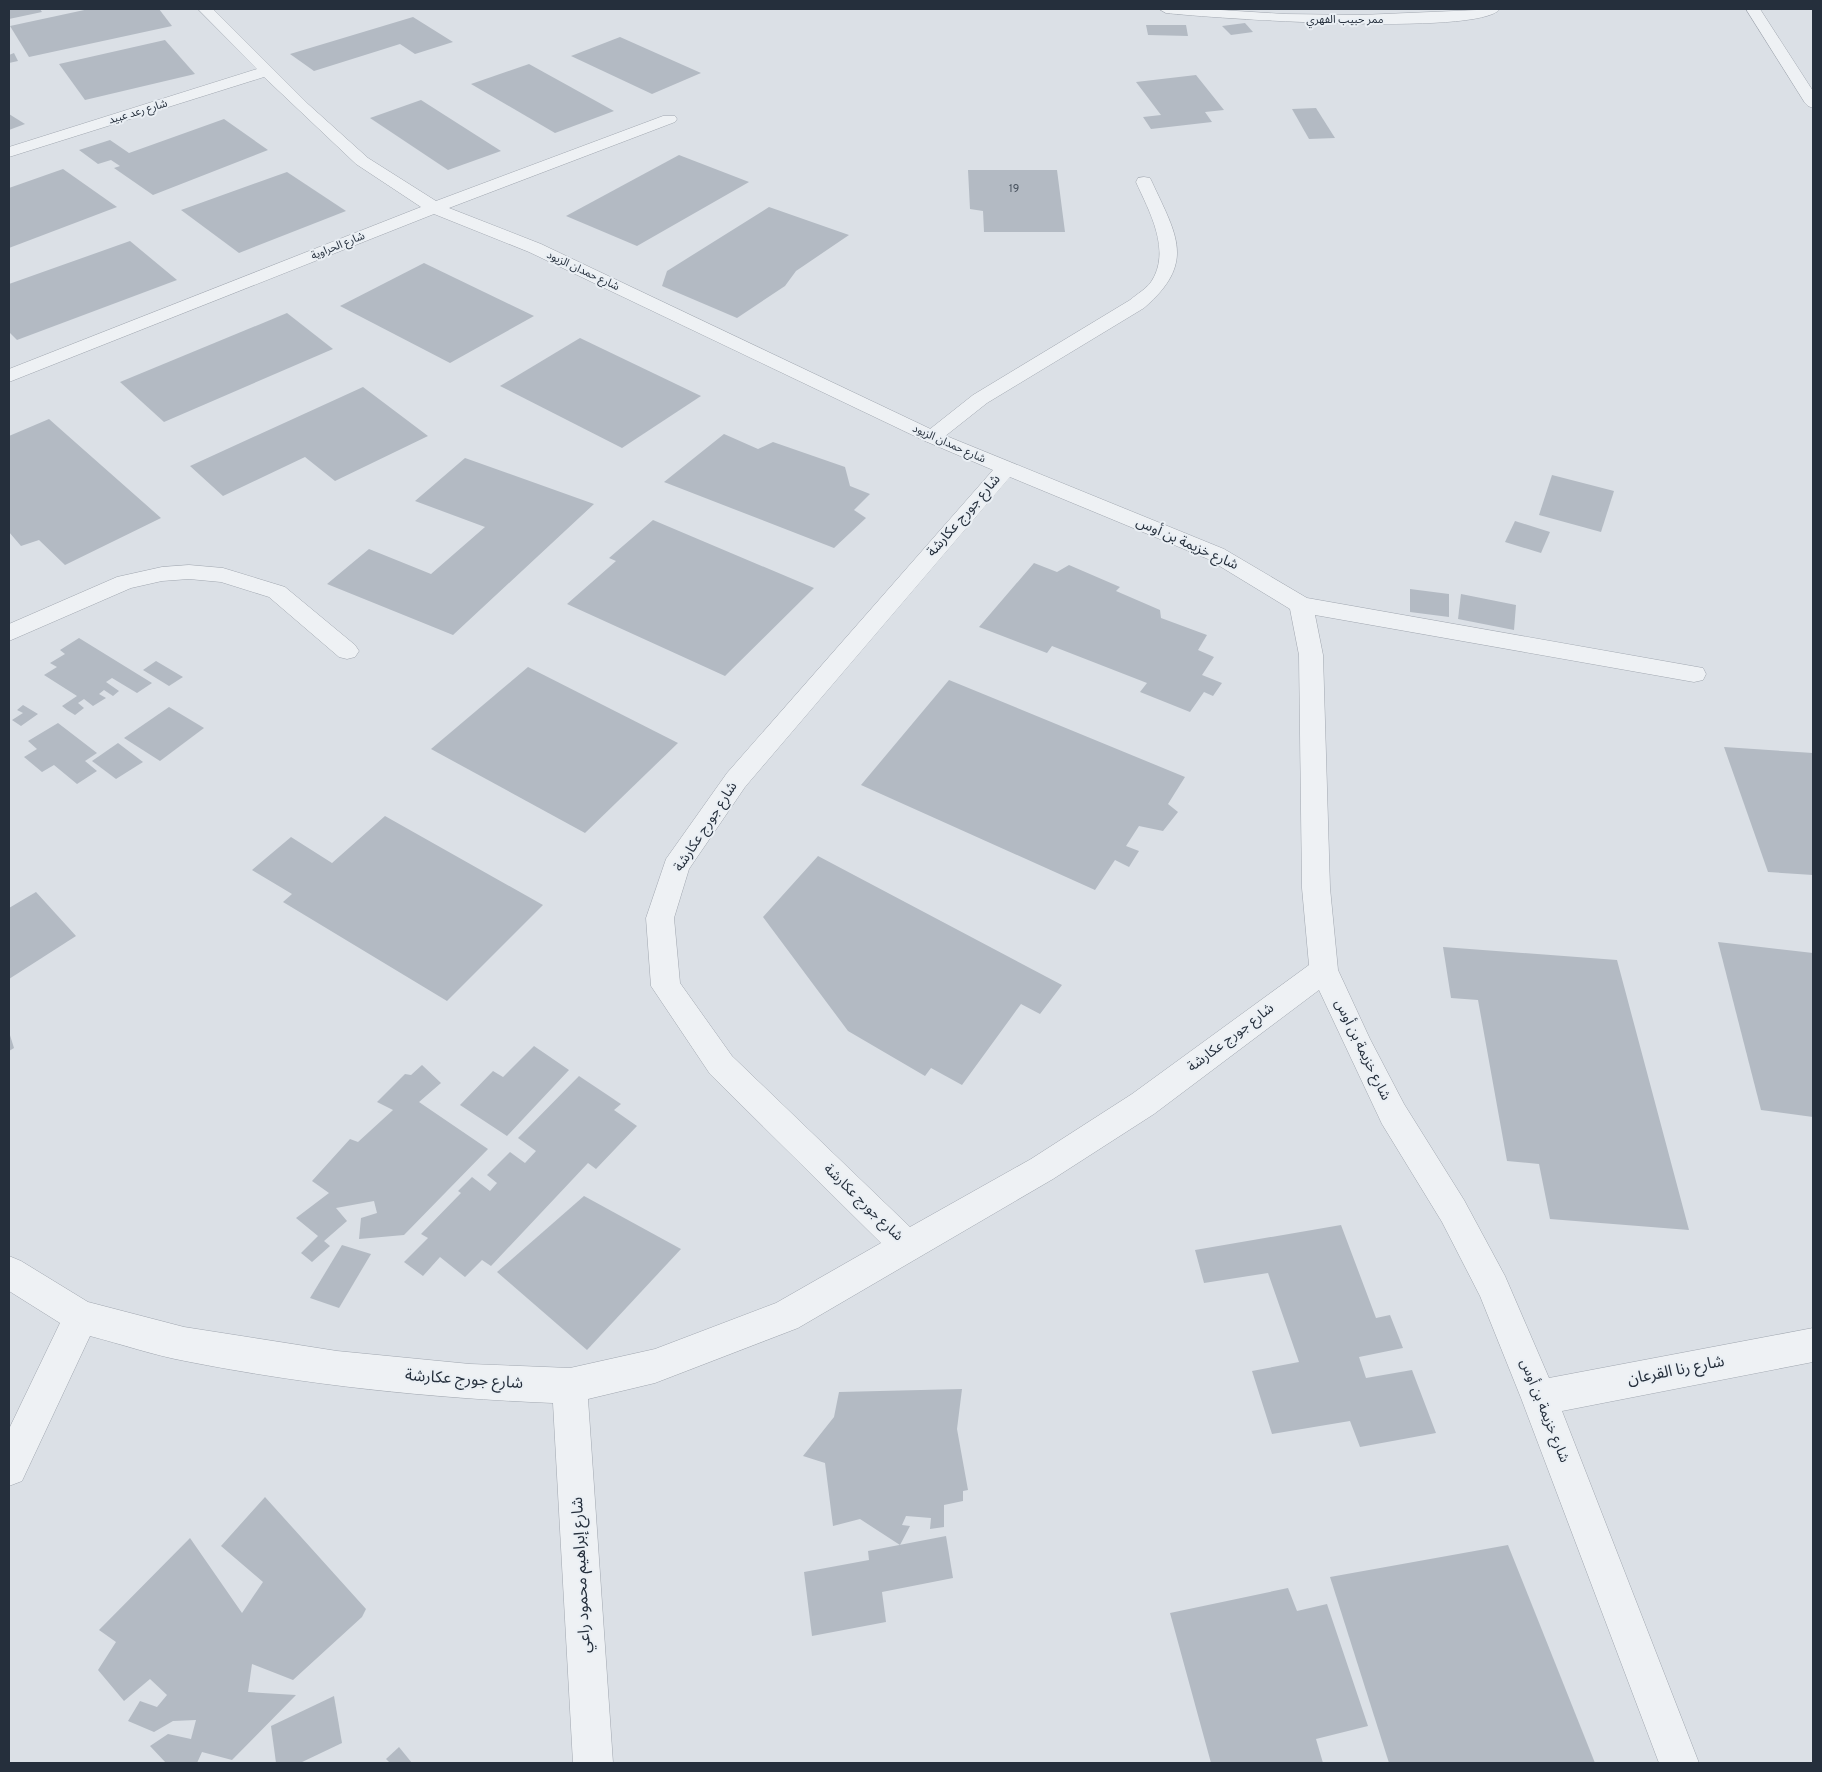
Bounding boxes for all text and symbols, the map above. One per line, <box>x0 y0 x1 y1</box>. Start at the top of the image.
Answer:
street label: ممر حبيب الفهري <box>1306 13 1384 29</box>
street label: شارع رعد عبيد <box>107 96 170 128</box>
house number: 19 <box>1009 182 1019 196</box>
street label: شارع الحراوية <box>309 229 367 263</box>
street label: شارع حمدان الزيود <box>544 248 622 294</box>
street label: شارع حمدان الزيود <box>910 422 988 467</box>
street label: شارع جورج عكارشة <box>924 471 1005 561</box>
street label: شارع خزيمة بن أوس <box>1133 512 1241 575</box>
street label: شارع جورج عكارشة <box>671 779 742 876</box>
street label: شارع خزيمة بن أوس <box>1329 996 1395 1104</box>
street label: شارع جورج عكارشة <box>1185 1000 1278 1077</box>
street label: شارع جورج عكارشة <box>819 1161 906 1246</box>
street label: شارع رنا القرعان <box>1626 1352 1726 1391</box>
street label: شارع خزيمة بن أوس <box>1515 1356 1574 1466</box>
street label: شارع جورج عكارشة <box>404 1366 524 1395</box>
street label: شارع إبراهيم محمود راعي <box>568 1496 597 1654</box>

